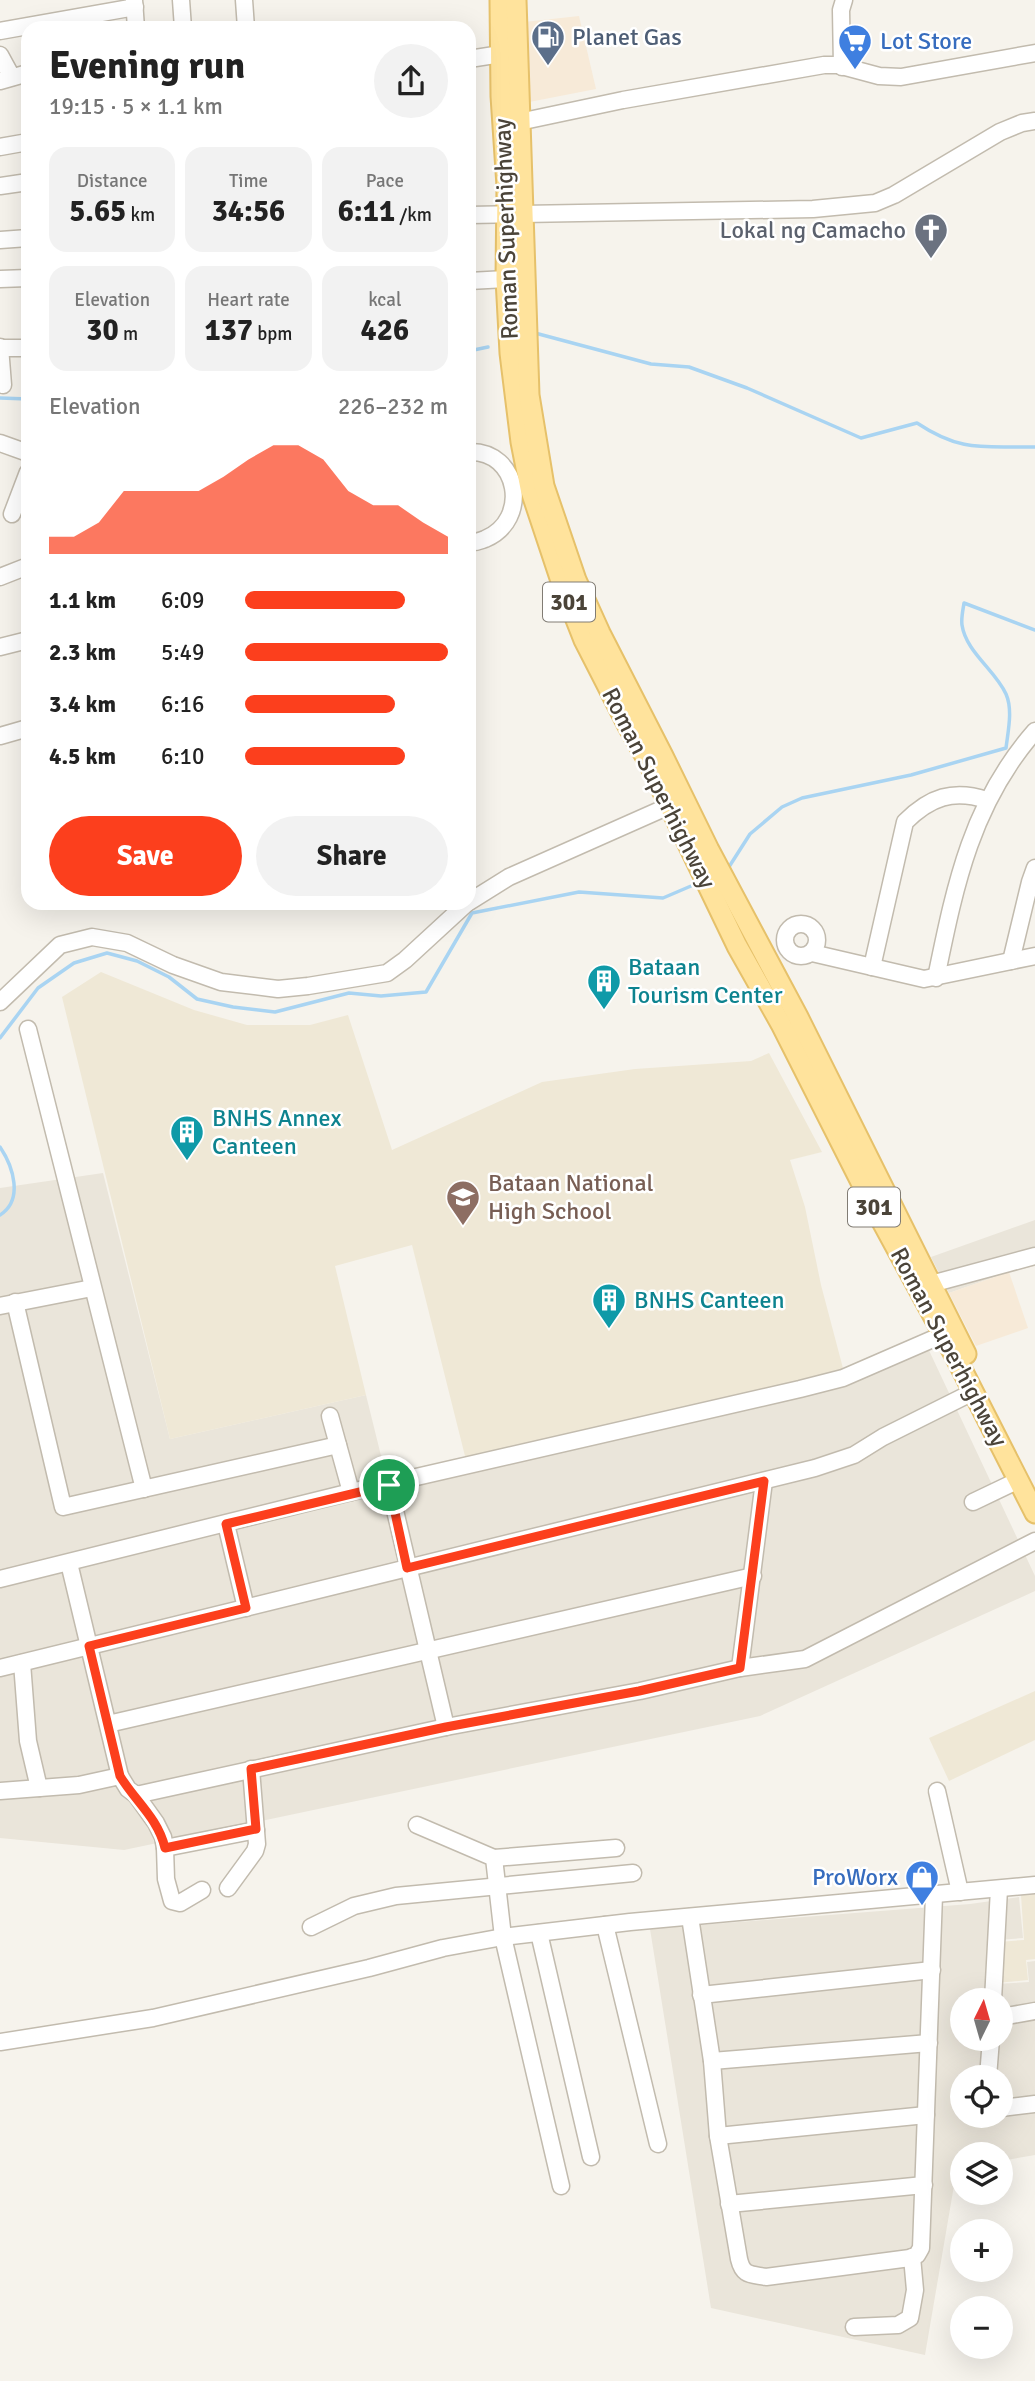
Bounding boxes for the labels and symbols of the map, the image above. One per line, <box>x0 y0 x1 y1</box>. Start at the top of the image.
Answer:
fuel station icon: Planet Gas <box>529 18 567 67</box>
place label: Planet Gas <box>572 22 682 52</box>
supermarket icon: Lot Store <box>836 22 874 71</box>
place label: Lot Store <box>880 26 972 56</box>
street label: Roman Superhighway <box>487 118 525 340</box>
church icon: Lokal ng Camacho <box>912 211 950 260</box>
place label: Lokal ng Camacho <box>719 215 906 245</box>
road number: 301 <box>543 582 595 622</box>
street label: Roman Superhighway <box>595 683 723 893</box>
place label: Bataan Tourism Center <box>628 952 783 1010</box>
building icon: Bataan Tourism Center <box>585 962 623 1011</box>
place label: BNHS Annex Canteen <box>212 1103 342 1161</box>
building icon: BNHS Annex Canteen <box>168 1113 206 1162</box>
place label: Bataan National High School <box>488 1168 654 1226</box>
school or university icon: Bataan National High School <box>444 1178 482 1227</box>
road number: 301 <box>848 1188 900 1226</box>
street label: Roman Superhighway <box>884 1242 1014 1452</box>
building icon: BNHS Canteen <box>590 1281 628 1330</box>
place label: BNHS Canteen <box>634 1285 785 1315</box>
pin <box>359 1455 419 1515</box>
shop icon: ProWorx <box>903 1858 941 1907</box>
place label: ProWorx <box>812 1862 898 1892</box>
north arrow <box>950 1988 1013 2051</box>

